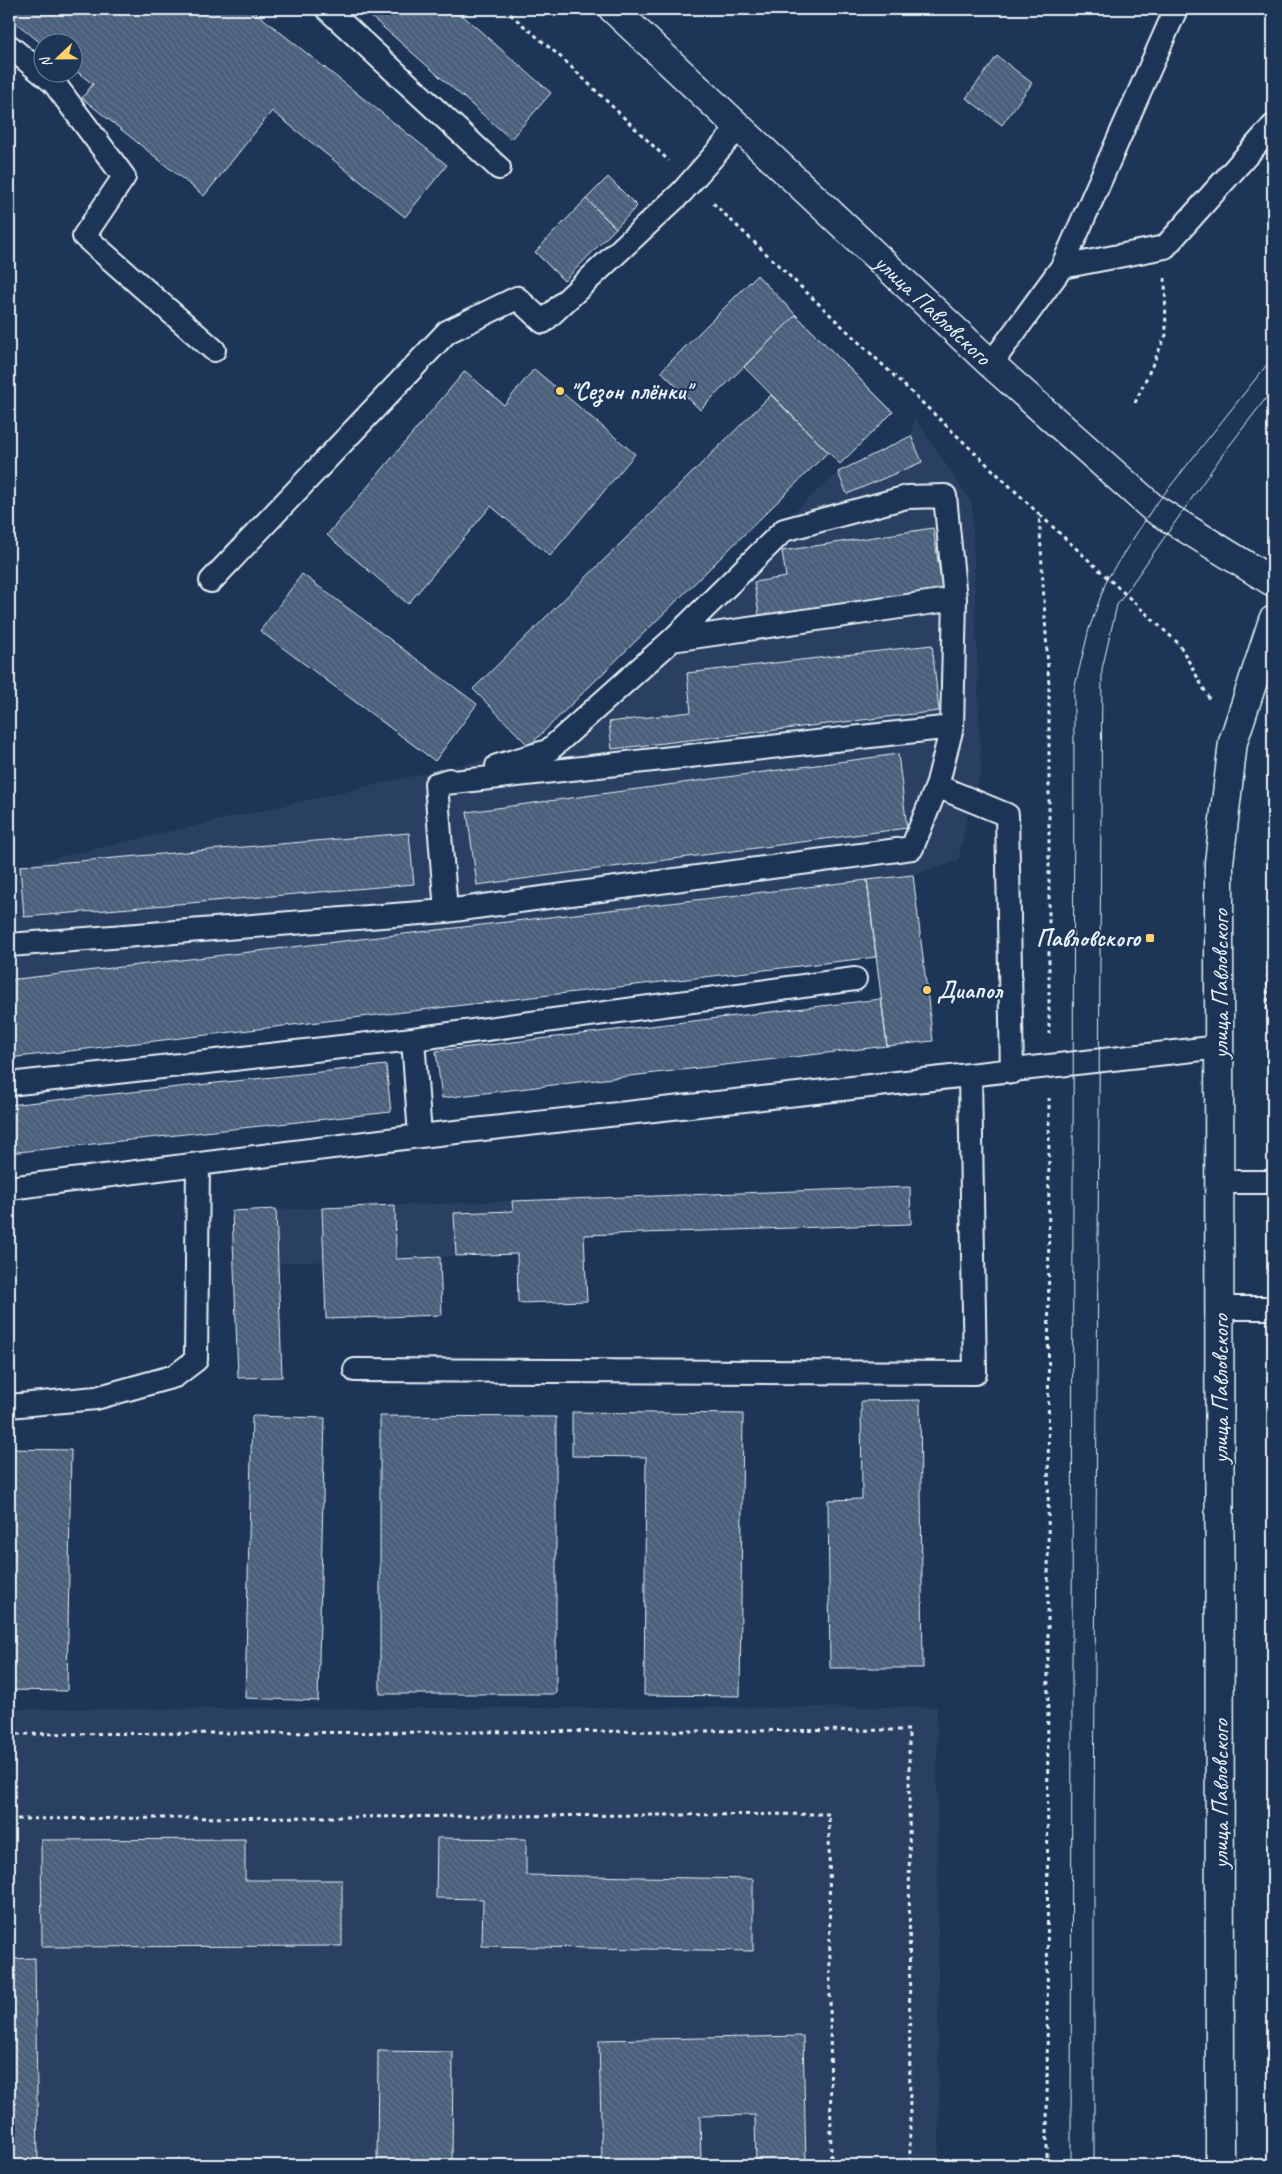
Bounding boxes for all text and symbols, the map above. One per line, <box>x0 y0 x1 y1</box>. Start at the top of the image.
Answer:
north arrow <box>32 32 82 82</box>
text: N <box>36 53 56 70</box>
street label: улица Павловского <box>867 246 999 373</box>
place label: "Сезон плёнки" <box>570 376 696 407</box>
marker: "Сезон плёнки" <box>554 385 566 397</box>
street label: улица Павловского <box>1205 908 1235 1061</box>
place label: Павловского <box>1036 923 1142 953</box>
marker: Павловского <box>1144 932 1156 944</box>
place label: Диапол <box>937 975 1004 1005</box>
marker: Диапол <box>921 984 933 996</box>
street label: улица Павловского <box>1205 1313 1235 1466</box>
street label: улица Павловского <box>1205 1718 1235 1871</box>

